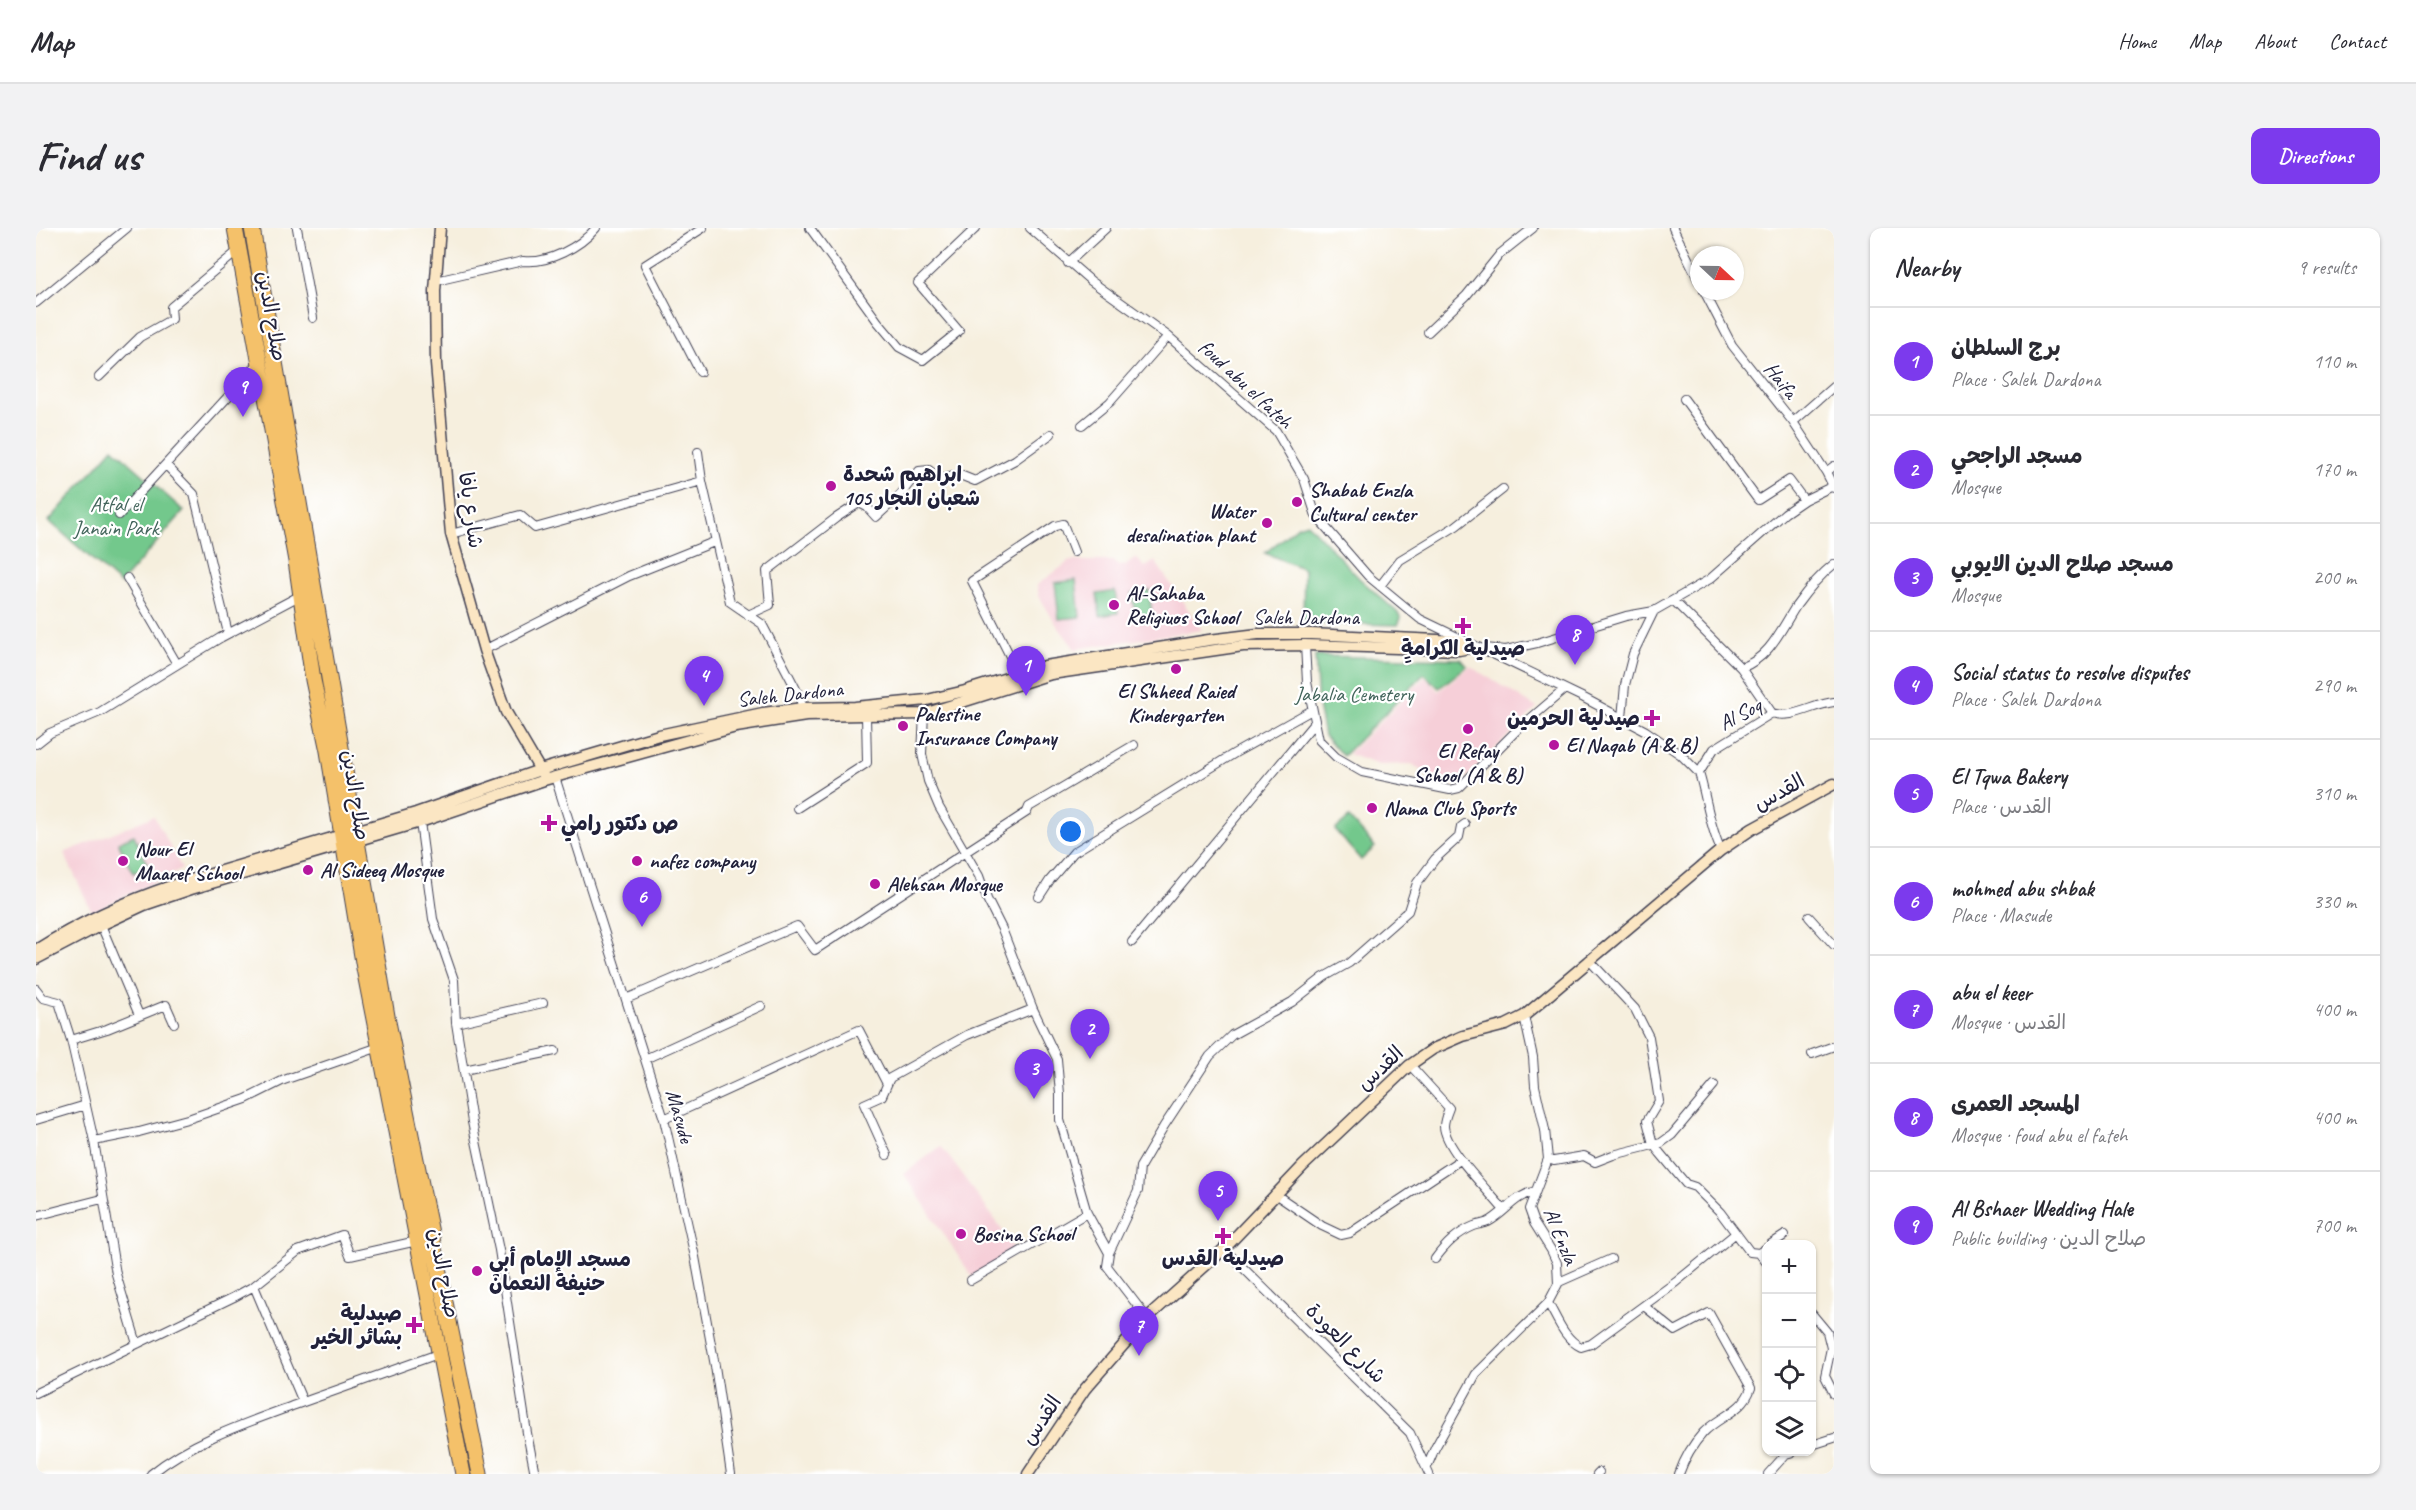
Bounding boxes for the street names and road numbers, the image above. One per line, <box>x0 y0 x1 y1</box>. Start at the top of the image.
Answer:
street label: صلاح الدين <box>250 269 293 363</box>
street label: foud abu el fateh <box>1194 334 1299 435</box>
street label: Haifa <box>1759 356 1805 406</box>
street label: شارع يافا <box>451 470 489 550</box>
street label: Saleh Dardona <box>1253 604 1361 630</box>
street label: Saleh Dardona <box>736 675 846 712</box>
street label: Al Soq <box>1714 691 1768 736</box>
street label: صلاح الدين <box>335 748 376 842</box>
street label: القدس <box>1749 767 1809 817</box>
street label: القدس <box>1351 1040 1409 1096</box>
street label: Masude <box>660 1086 700 1147</box>
street label: Al Enzla <box>1538 1204 1585 1270</box>
street label: صلاح الدين <box>422 1226 465 1321</box>
street label: شارع العودة <box>1299 1297 1392 1390</box>
street label: القدس <box>1015 1390 1067 1450</box>

